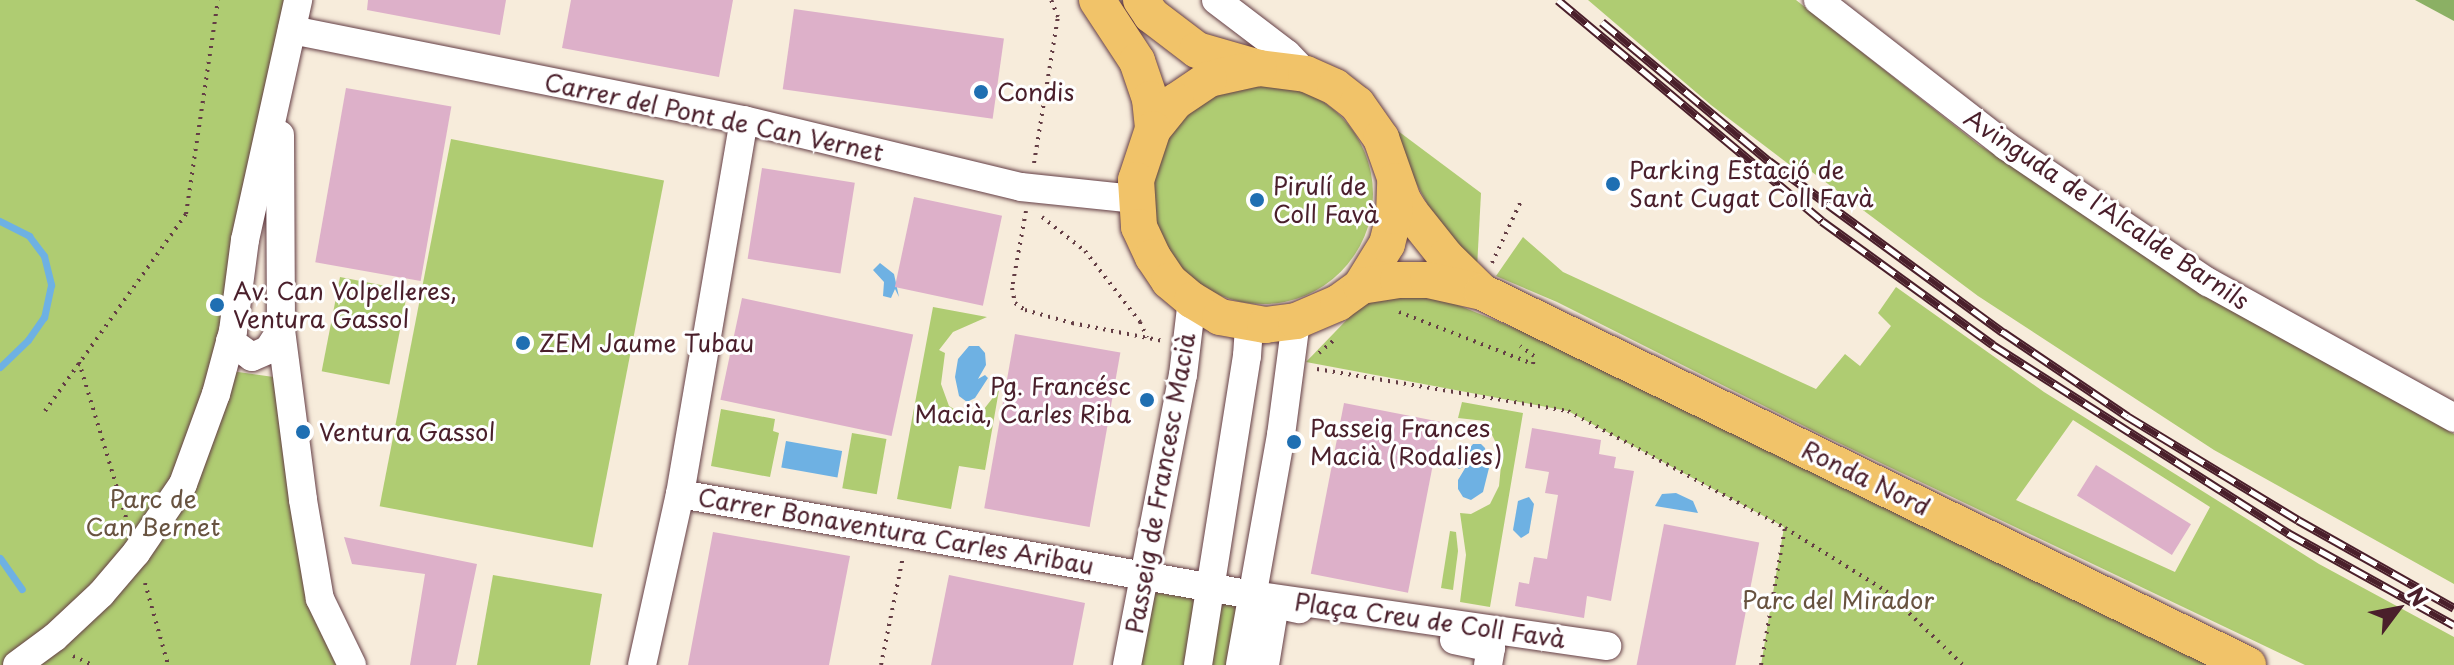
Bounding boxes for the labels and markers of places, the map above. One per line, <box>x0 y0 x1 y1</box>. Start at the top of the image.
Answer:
place label: Condis <box>997 78 1075 106</box>
marker: Condis <box>972 83 990 101</box>
place label: Parking Estació de Sant Cugat Coll Favà <box>1629 156 1875 212</box>
place label: Pirulí de Coll Favà <box>1273 172 1380 228</box>
marker: Parking Estació de Sant Cugat Coll Favà <box>1604 175 1622 193</box>
marker: Pirulí de Coll Favà <box>1248 191 1266 209</box>
place label: Av. Can Volpelleres, Ventura Gassol <box>233 277 457 333</box>
marker: Av. Can Volpelleres, Ventura Gassol <box>208 296 226 314</box>
place label: ZEM Jaume Tubau <box>539 329 757 357</box>
marker: ZEM Jaume Tubau <box>514 334 532 352</box>
place label: Pg. Francésc Macià, Carles Riba <box>912 372 1131 428</box>
marker: Pg. Francésc Macià, Carles Riba <box>1138 391 1156 409</box>
place label: Passeig Frances Macià (Rodalies) <box>1310 414 1503 470</box>
place label: Ventura Gassol <box>319 418 493 446</box>
marker: Ventura Gassol <box>294 423 312 441</box>
marker: Passeig Frances Macià (Rodalies) <box>1285 433 1303 451</box>

